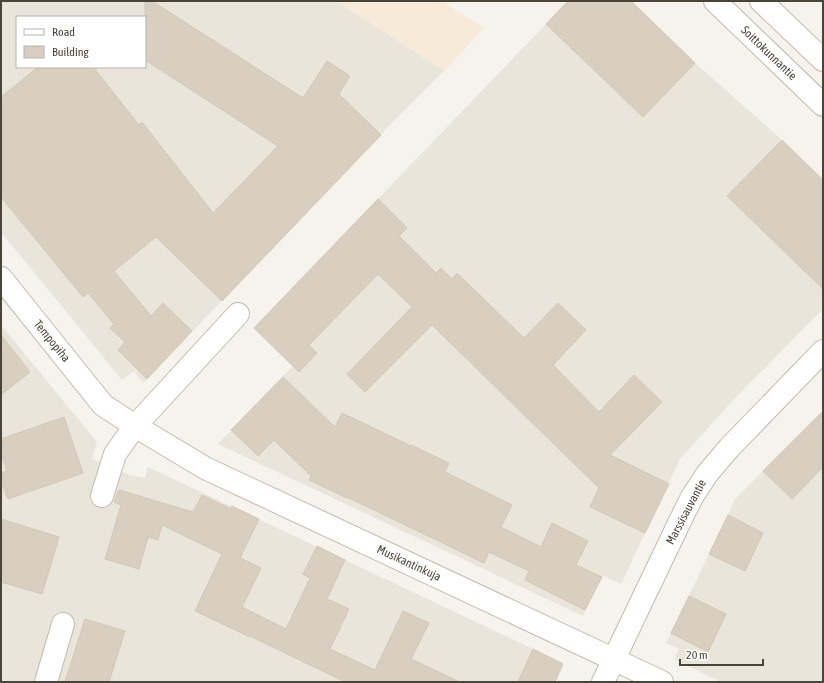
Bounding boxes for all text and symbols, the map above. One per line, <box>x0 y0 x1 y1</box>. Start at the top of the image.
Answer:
legend <box>16 16 146 68</box>
street label: Soittokunnantie <box>738 23 800 83</box>
text: Road <box>52 25 75 39</box>
text: Building <box>52 45 90 59</box>
street label: Tempopiha <box>31 317 73 365</box>
street label: Marssisauvantie <box>663 477 709 547</box>
street label: Musikantinkuja <box>375 542 443 584</box>
scale bar <box>680 641 763 667</box>
text: 20 m <box>686 648 708 662</box>

